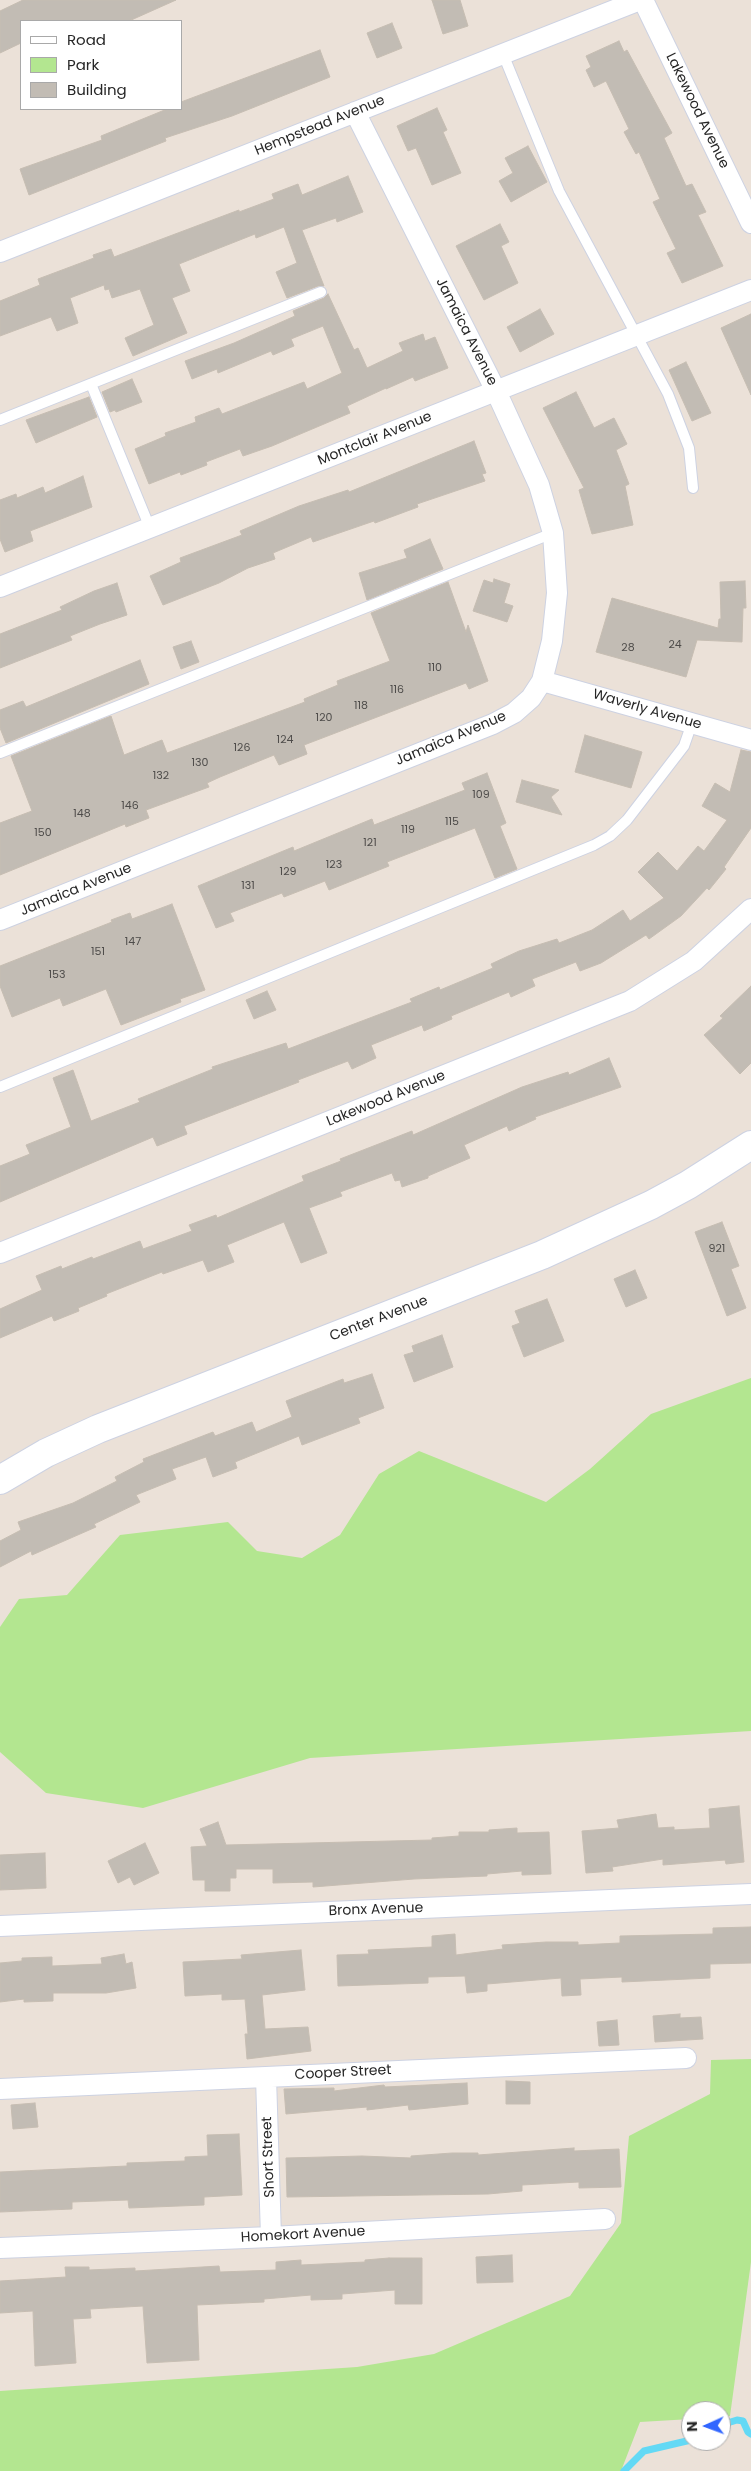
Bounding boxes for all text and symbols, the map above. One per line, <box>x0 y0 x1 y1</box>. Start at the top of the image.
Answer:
legend <box>20 20 182 110</box>
text: Road <box>67 29 106 50</box>
street label: Lakewood Avenue <box>662 50 732 172</box>
text: Park <box>67 54 99 75</box>
text: Building <box>67 79 127 100</box>
street label: Hempstead Avenue <box>253 92 387 160</box>
street label: Jamaica Avenue <box>432 275 500 389</box>
street label: Montclair Avenue <box>316 408 434 470</box>
house number: 24 <box>668 638 682 652</box>
house number: 28 <box>621 641 635 655</box>
house number: 110 <box>428 661 442 675</box>
house number: 116 <box>390 683 404 697</box>
street label: Waverly Avenue <box>591 686 703 734</box>
house number: 118 <box>354 699 368 713</box>
street label: Jamaica Avenue <box>393 708 509 770</box>
house number: 120 <box>316 711 332 725</box>
house number: 124 <box>277 733 293 747</box>
house number: 126 <box>234 741 250 755</box>
house number: 130 <box>192 756 208 770</box>
house number: 132 <box>153 769 169 783</box>
house number: 109 <box>472 788 490 802</box>
house number: 146 <box>121 799 139 813</box>
house number: 148 <box>73 807 91 821</box>
house number: 115 <box>445 815 459 829</box>
house number: 119 <box>401 823 415 837</box>
house number: 150 <box>34 826 52 840</box>
house number: 121 <box>363 836 377 850</box>
house number: 123 <box>326 858 342 872</box>
street label: Jamaica Avenue <box>18 860 134 920</box>
house number: 129 <box>280 865 296 879</box>
house number: 131 <box>241 879 255 893</box>
house number: 147 <box>125 935 141 949</box>
house number: 151 <box>91 945 105 959</box>
house number: 153 <box>49 968 65 982</box>
street label: Lakewood Avenue <box>324 1068 448 1130</box>
house number: 921 <box>709 1242 725 1256</box>
street label: Center Avenue <box>328 1293 430 1345</box>
street label: Bronx Avenue <box>328 1900 424 1920</box>
street label: Cooper Street <box>294 2062 392 2084</box>
street label: Short Street <box>259 2116 279 2198</box>
street label: Homekort Avenue <box>240 2223 366 2247</box>
north arrow <box>681 2401 731 2451</box>
text: N <box>682 2421 702 2432</box>

